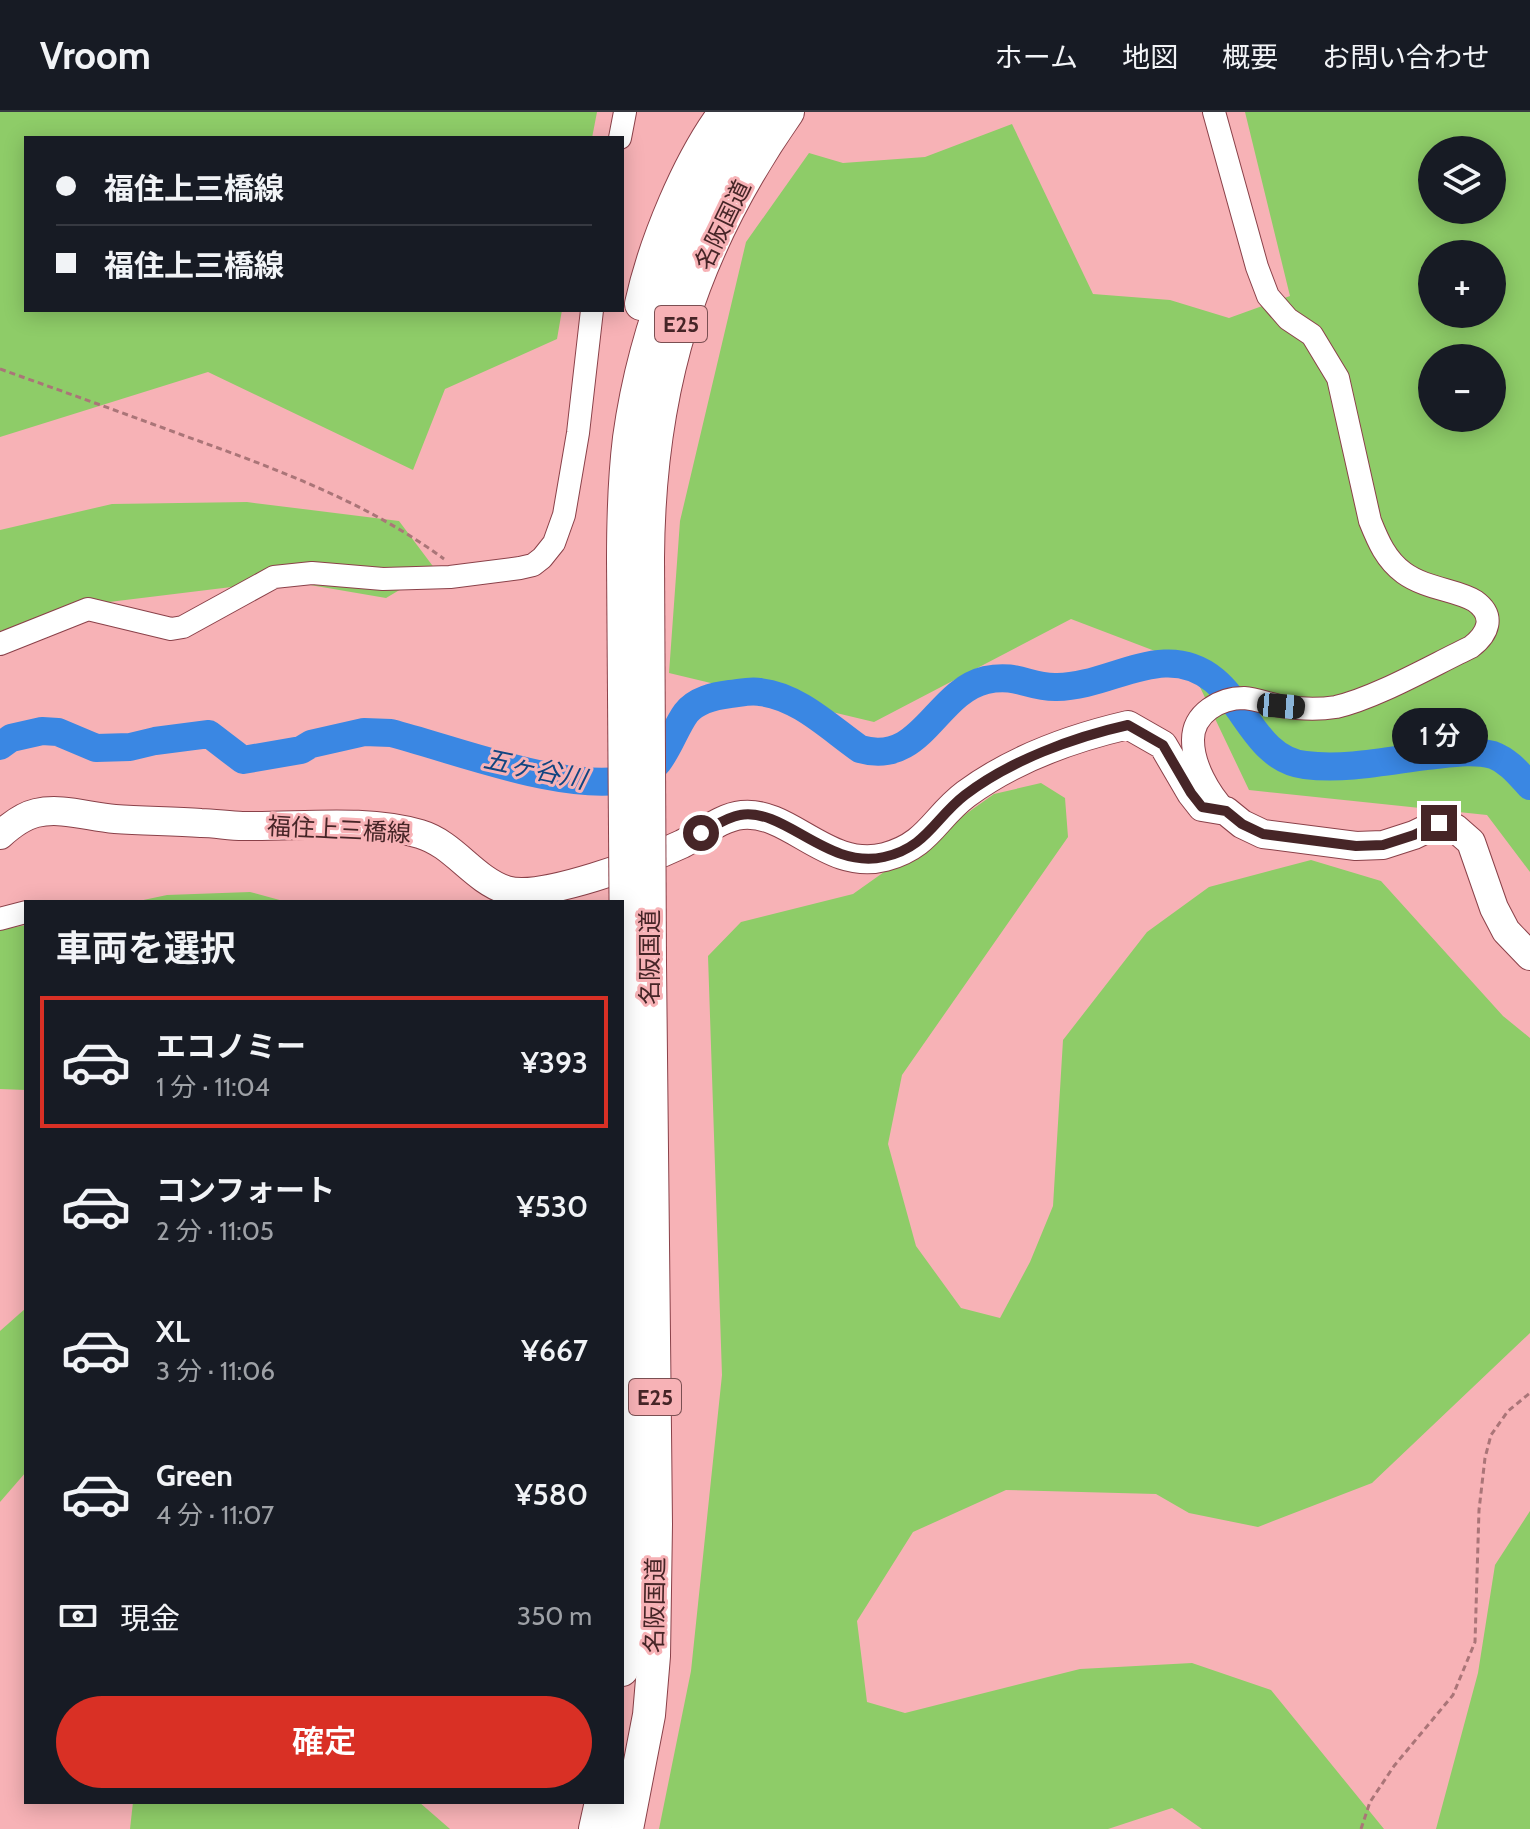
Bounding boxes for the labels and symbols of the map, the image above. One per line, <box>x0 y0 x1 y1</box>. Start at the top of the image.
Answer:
street label: 名阪国道 <box>688 175 757 274</box>
road number: E25 <box>655 306 707 342</box>
car <box>1256 692 1306 720</box>
callout: 1 分 <box>1391 707 1487 763</box>
water label: 五ヶ谷川 <box>481 743 592 796</box>
route end <box>1421 805 1457 841</box>
street label: 福住上三橋線 <box>266 811 412 848</box>
route start <box>683 815 719 851</box>
street label: 名阪国道 <box>635 909 664 1005</box>
road number: E25 <box>629 1379 681 1415</box>
street label: 名阪国道 <box>639 1557 670 1653</box>

